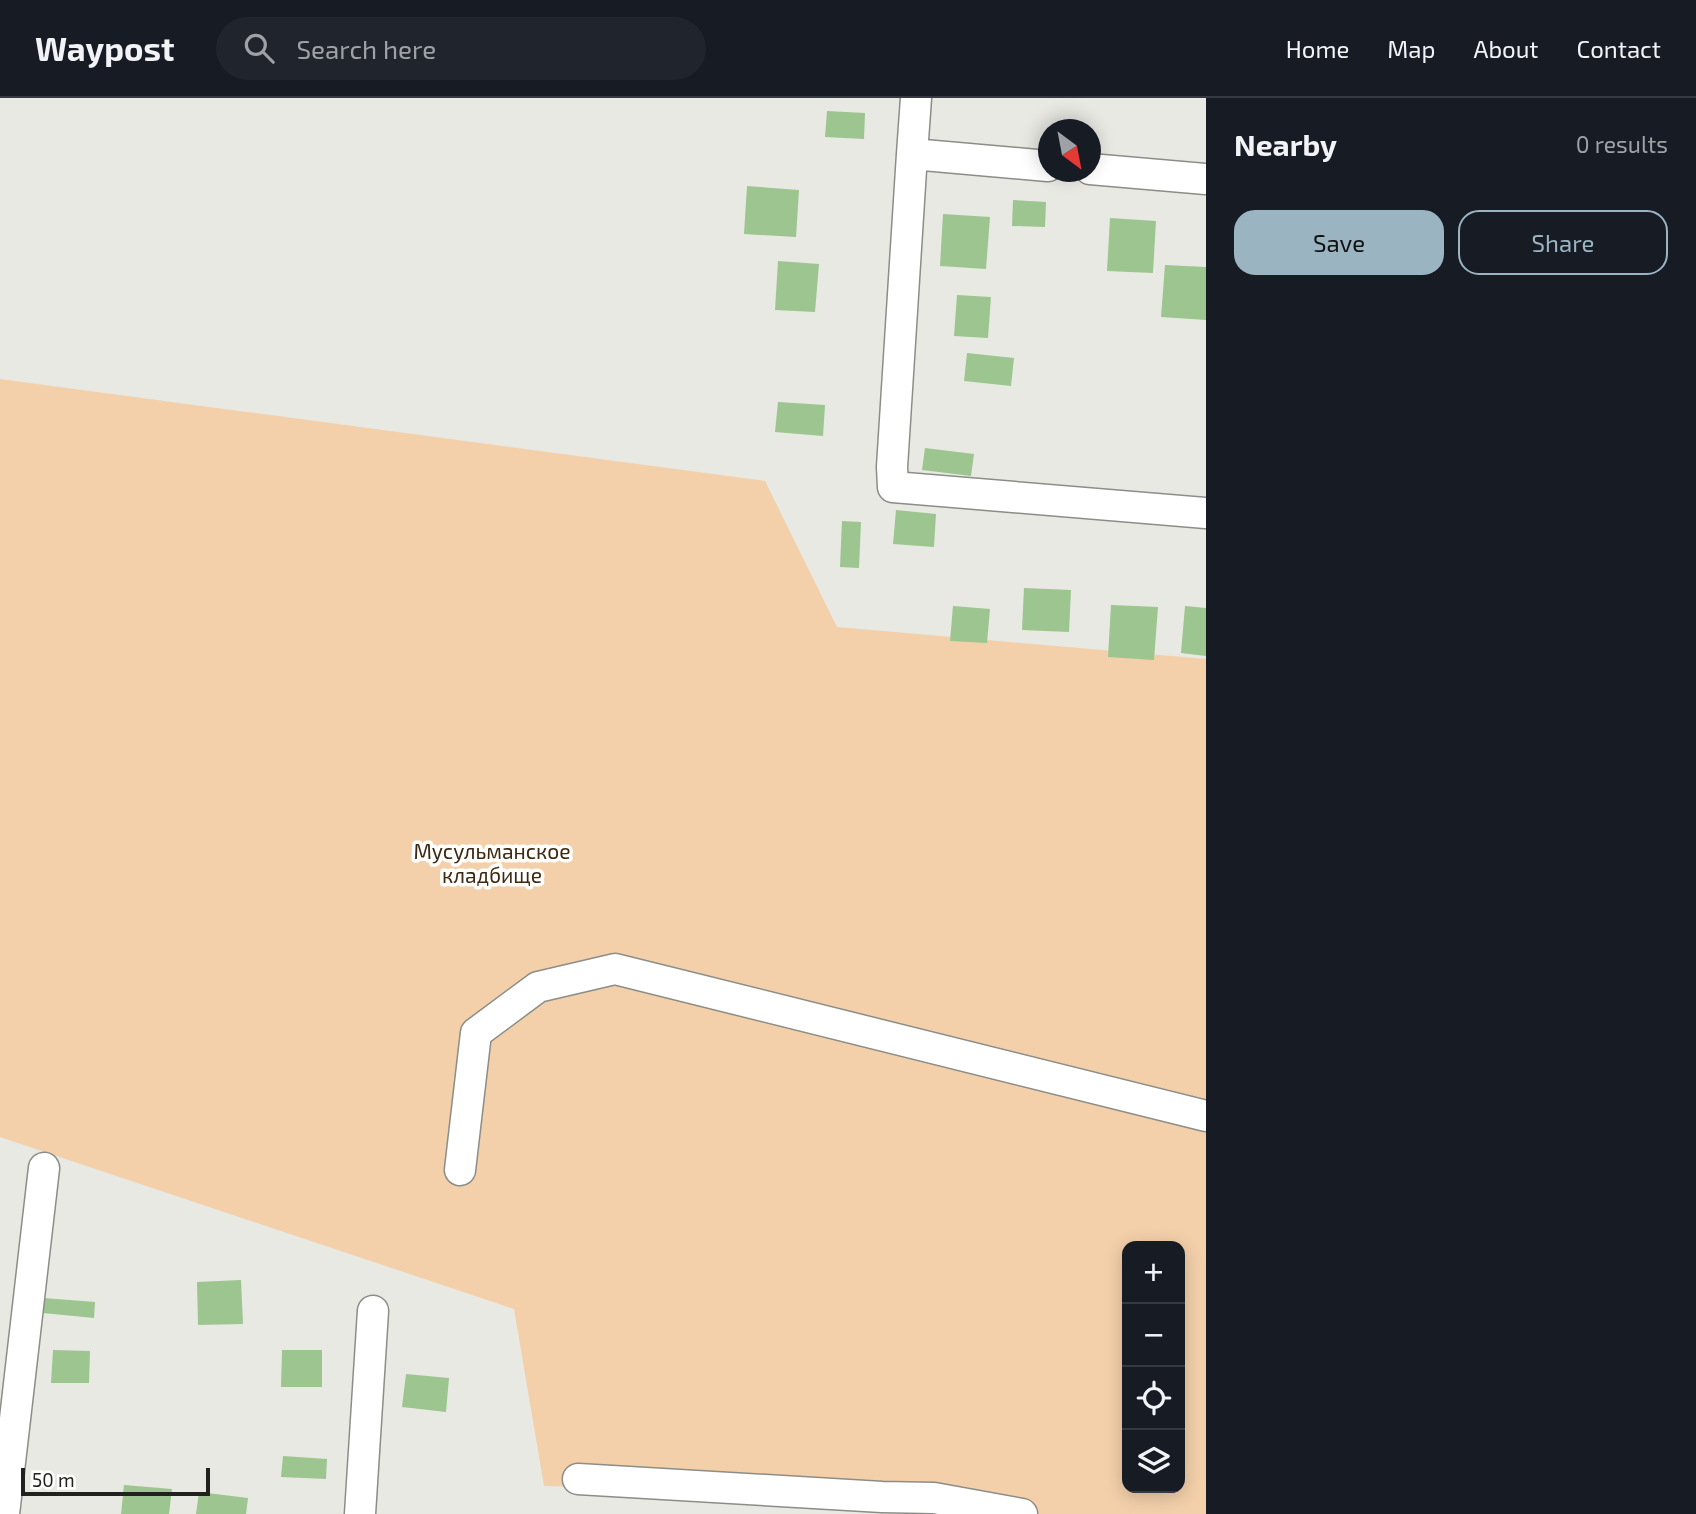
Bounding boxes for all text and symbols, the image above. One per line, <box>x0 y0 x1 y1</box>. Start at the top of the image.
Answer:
search box <box>216 17 706 80</box>
text: Waypost <box>35 28 174 68</box>
icon: search <box>240 29 278 67</box>
text: Search here <box>296 33 436 64</box>
text: Home <box>1286 34 1349 63</box>
text: Map <box>1387 34 1435 63</box>
text: About <box>1473 34 1539 63</box>
text: Contact <box>1577 34 1661 63</box>
north arrow <box>1038 119 1101 182</box>
text: Nearby <box>1234 126 1337 162</box>
text: 0 results <box>1576 130 1668 158</box>
button: Save <box>1234 210 1444 275</box>
button: Share <box>1458 210 1668 275</box>
park label: Мусульманское кладбище <box>413 838 571 887</box>
map controls <box>1122 1241 1185 1493</box>
button: + <box>1122 1241 1185 1304</box>
button: − <box>1122 1304 1185 1367</box>
button: locate <box>1122 1367 1185 1430</box>
button: layers <box>1122 1430 1185 1493</box>
scale bar <box>21 1465 210 1497</box>
text: 50 m <box>32 1468 75 1491</box>

